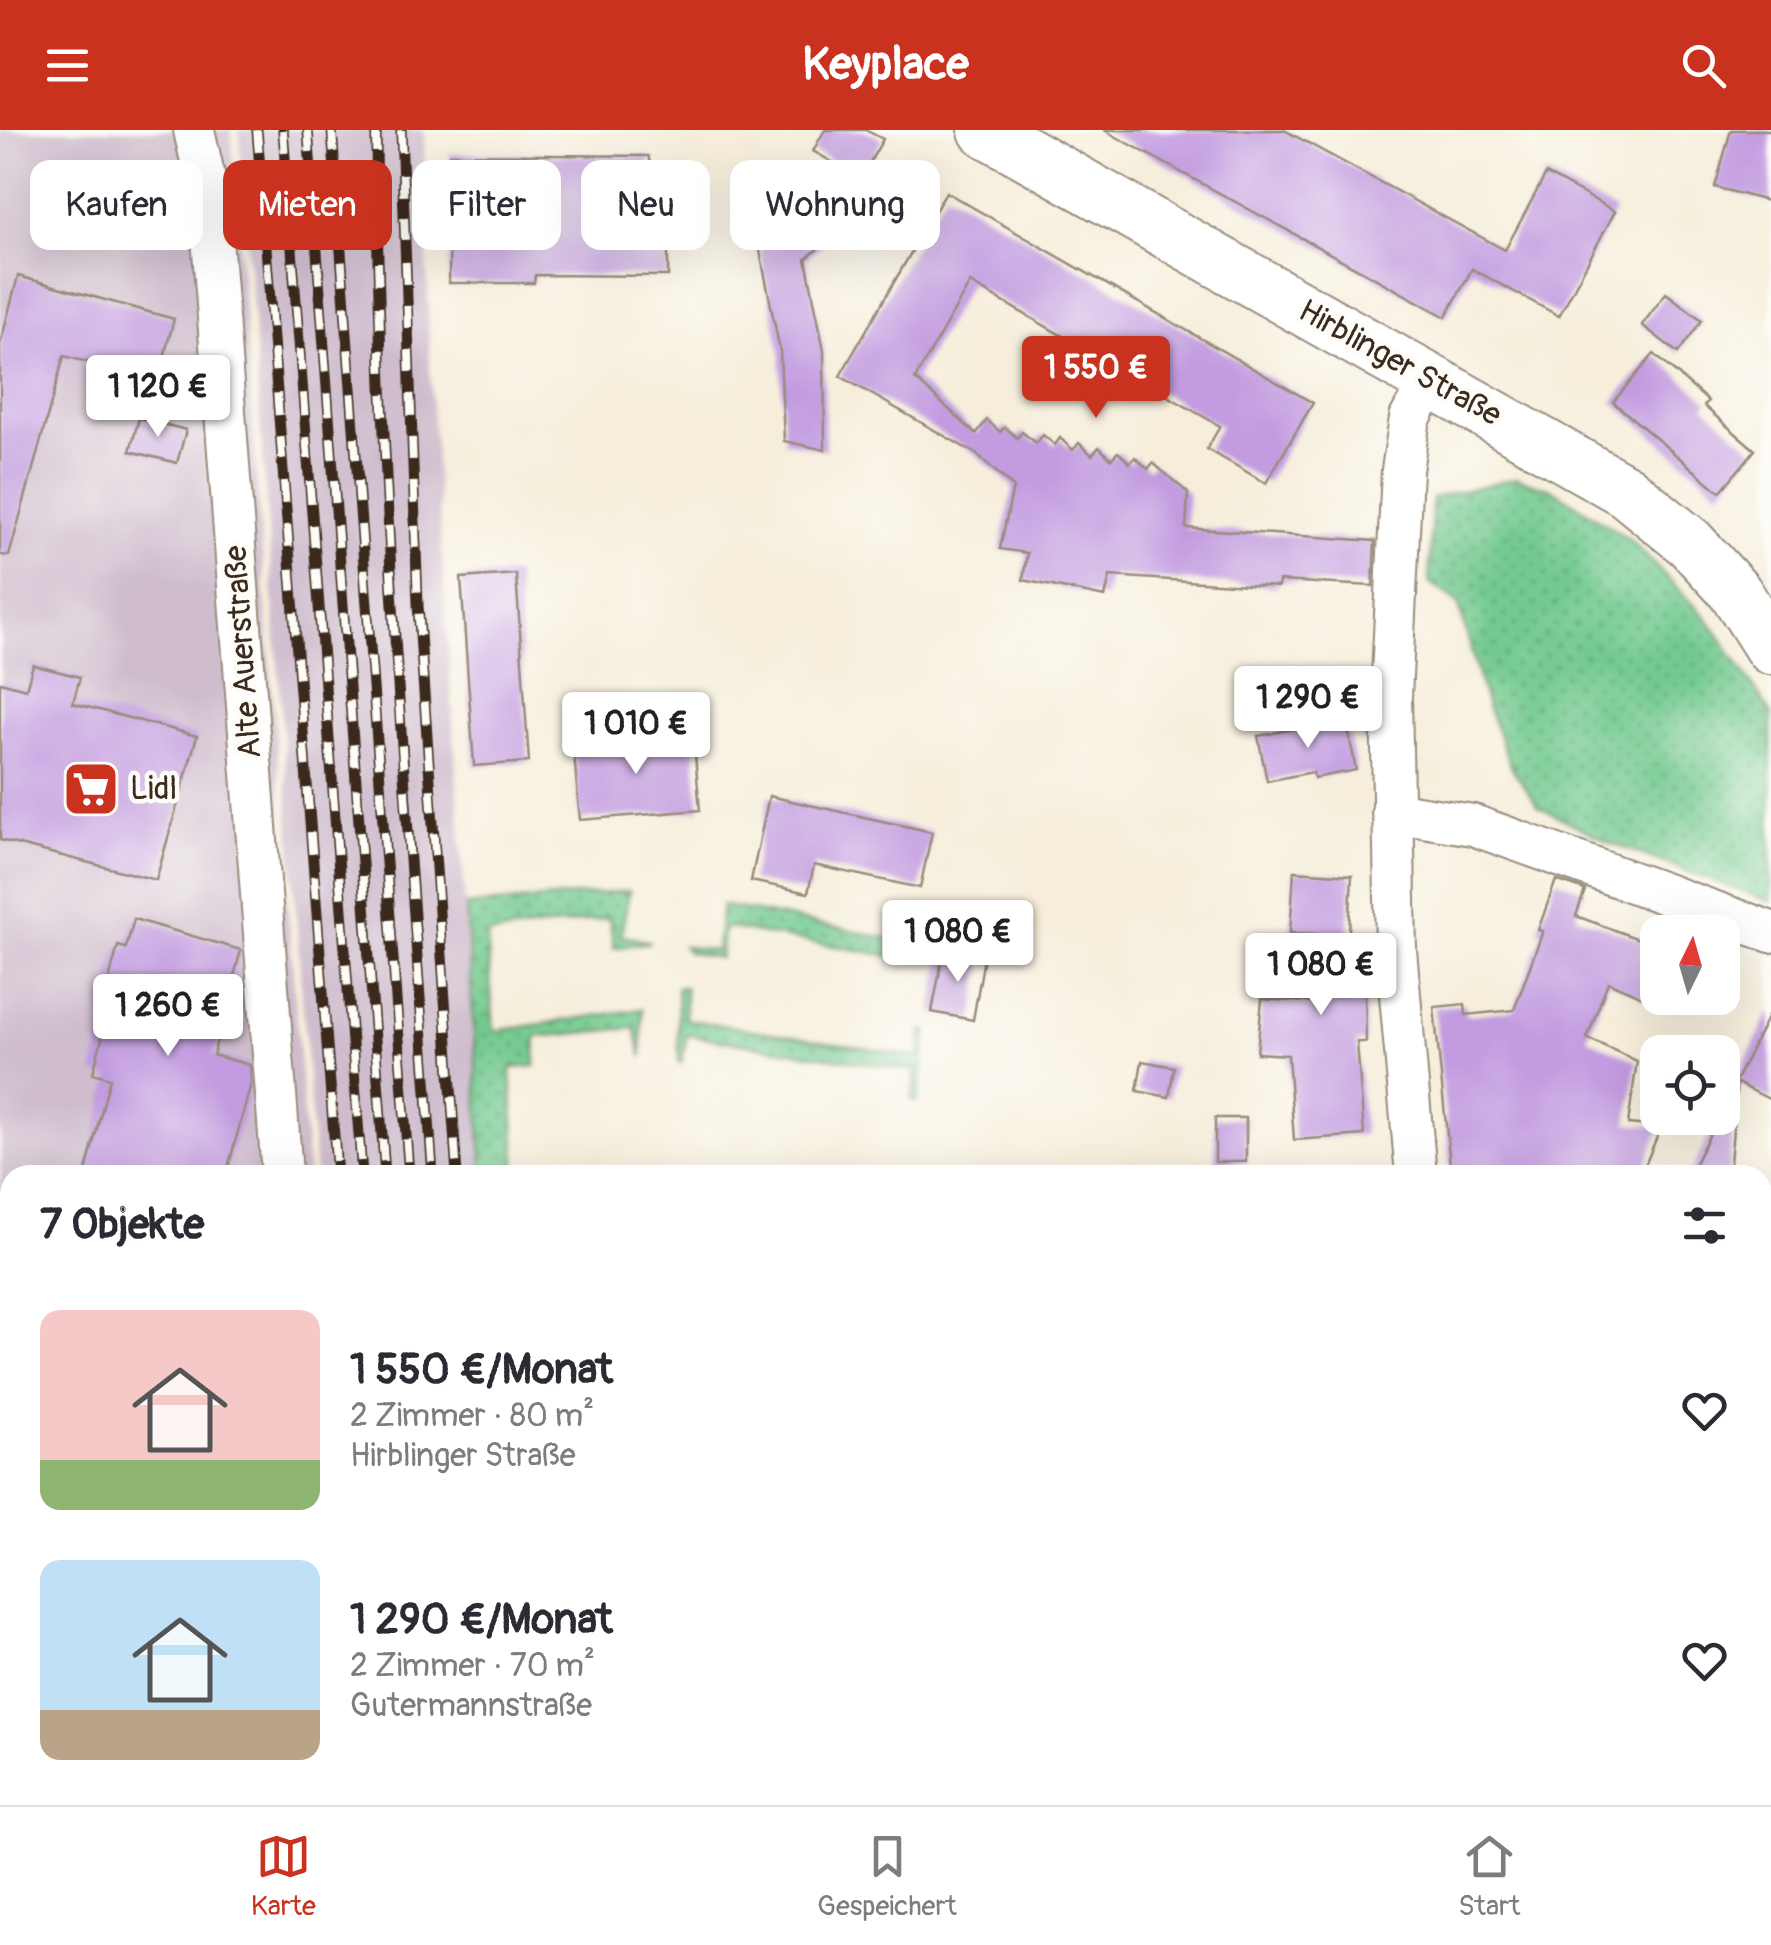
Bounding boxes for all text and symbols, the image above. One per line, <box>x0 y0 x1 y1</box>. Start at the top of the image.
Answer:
text: Keyplace <box>802 37 969 93</box>
icon: menu <box>40 38 95 93</box>
icon: search <box>1676 38 1731 93</box>
chip: Kaufen <box>30 160 203 250</box>
chip: Mieten <box>223 160 392 250</box>
chip: Filter <box>412 160 561 250</box>
chip: Neu <box>581 160 710 250</box>
chip: Wohnung <box>730 160 940 250</box>
street label: Hirblinger Straße <box>1292 291 1509 435</box>
pin: 1 550 € <box>1004 336 1188 421</box>
text: 1 550 € <box>1044 348 1148 388</box>
pin: 1 120 € <box>66 355 250 440</box>
text: 1 120 € <box>108 367 208 407</box>
street label: Alte Auerstraße <box>216 544 270 760</box>
pin: 1 290 € <box>1216 666 1400 751</box>
text: 1 290 € <box>1256 678 1360 718</box>
pin: 1 010 € <box>544 692 728 777</box>
text: 1 010 € <box>584 704 688 744</box>
supermarket icon: Lidl <box>61 759 121 819</box>
place label: Lidl <box>130 769 177 809</box>
pin: 1 080 € <box>866 900 1050 985</box>
text: 1 080 € <box>904 912 1012 952</box>
north arrow <box>1640 915 1740 1015</box>
map controls <box>1640 915 1740 1135</box>
pin: 1 080 € <box>1229 933 1413 1018</box>
text: 1 080 € <box>1267 945 1375 985</box>
pin: 1 260 € <box>76 974 260 1059</box>
text: 1 260 € <box>115 986 221 1026</box>
button: locate <box>1640 1035 1740 1135</box>
icon: filters <box>1677 1198 1732 1253</box>
text: 7 Objekte <box>40 1199 204 1251</box>
text: 1 550 €/Monat <box>350 1344 613 1396</box>
icon: home <box>120 1350 240 1470</box>
icon: heart <box>1677 1383 1732 1438</box>
text: 2 Zimmer · 80 m² <box>350 1396 594 1436</box>
text: Hirblinger Straße <box>350 1436 576 1476</box>
text: 1 290 €/Monat <box>350 1594 613 1646</box>
icon: home <box>120 1600 240 1720</box>
icon: heart <box>1677 1633 1732 1688</box>
text: 2 Zimmer · 70 m² <box>350 1646 595 1686</box>
text: Gutermannstraße <box>350 1686 592 1726</box>
tab: Karte <box>251 1829 316 1924</box>
tab: Gespeichert <box>817 1829 957 1924</box>
tab: Start <box>1458 1829 1520 1924</box>

